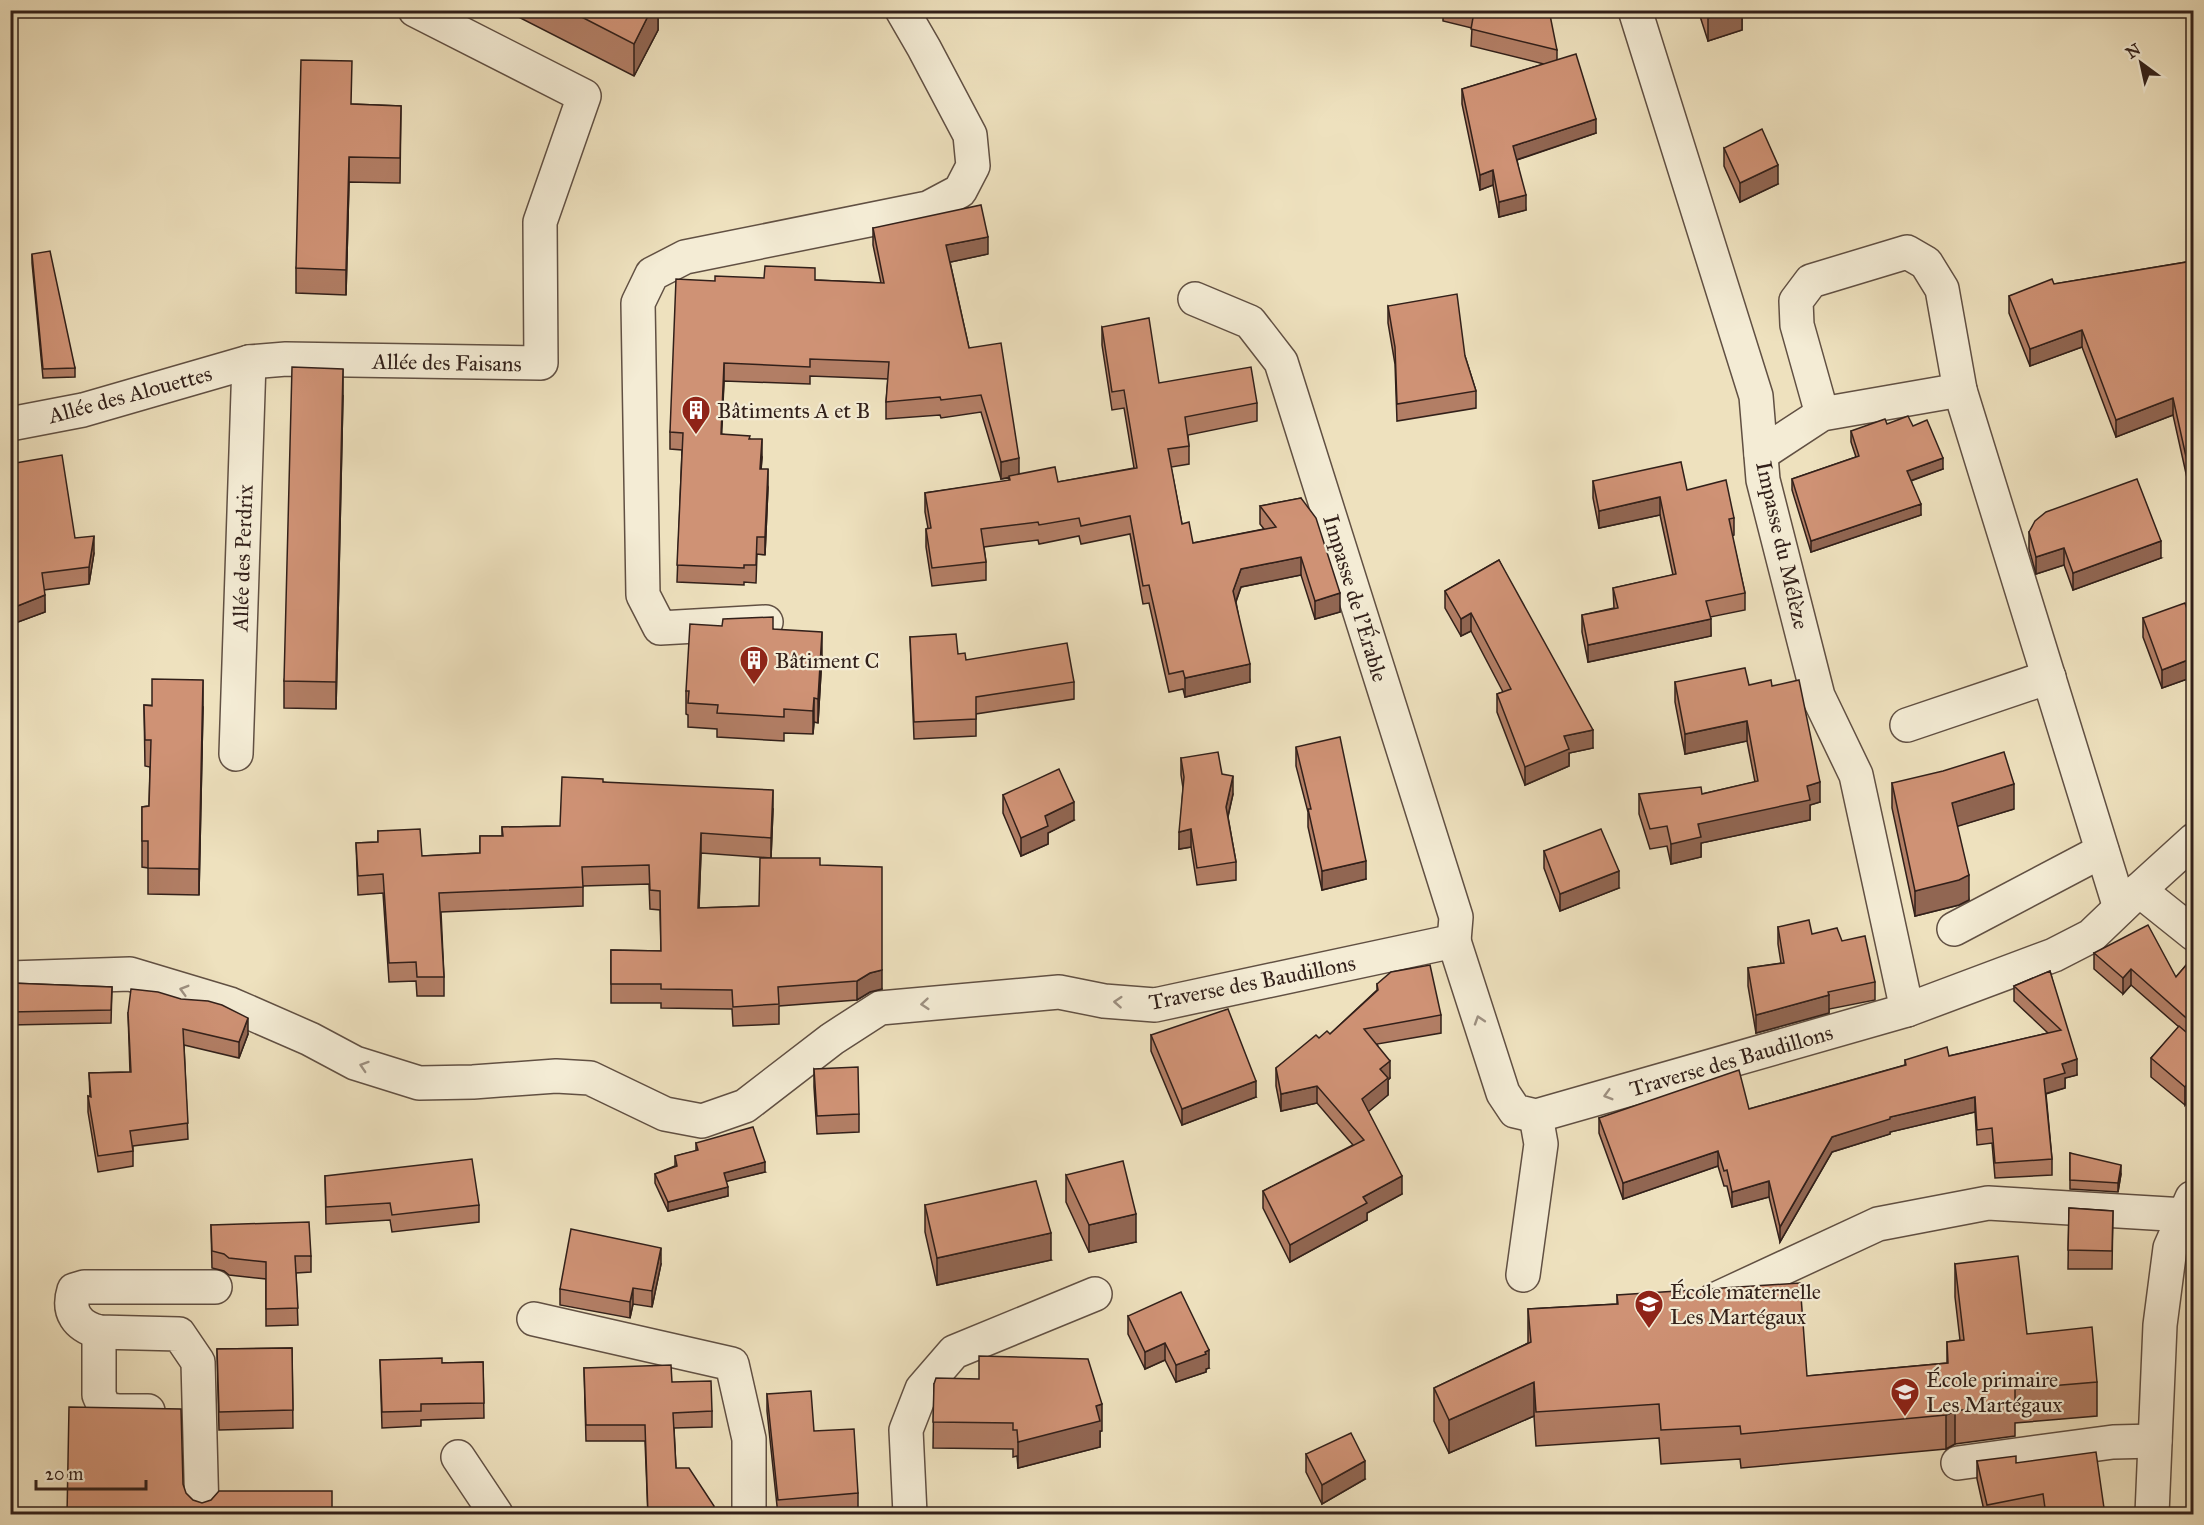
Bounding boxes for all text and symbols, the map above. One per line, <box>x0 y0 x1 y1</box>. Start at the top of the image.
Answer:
north arrow <box>2111 33 2171 93</box>
text: N <box>2122 39 2144 63</box>
street label: Allée des Faisans <box>371 348 522 377</box>
street label: Allée des Alouettes <box>44 360 215 430</box>
building icon: Bâtiments A et B <box>680 394 712 436</box>
place label: Bâtiments A et B <box>717 397 870 424</box>
street label: Impasse du Mélèze <box>1750 458 1815 632</box>
street label: Allée des Perdrix <box>226 484 259 633</box>
street label: Impasse de l'Érable <box>1317 511 1394 685</box>
building icon: Bâtiment C <box>738 644 770 686</box>
place label: Bâtiment C <box>775 647 880 674</box>
street label: Traverse des Baudillons <box>1146 949 1358 1016</box>
one-way arrow <box>180 985 190 997</box>
one-way arrow <box>1113 996 1122 1009</box>
one-way arrow <box>920 997 929 1010</box>
one-way arrow <box>1474 1015 1487 1026</box>
street label: Traverse des Baudillons <box>1626 1019 1836 1102</box>
one-way arrow <box>359 1061 370 1073</box>
one-way arrow <box>1603 1088 1614 1100</box>
place label: École maternelle Les Martégaux <box>1670 1278 1821 1330</box>
school or university icon: École maternelle Les Martégaux <box>1633 1288 1665 1330</box>
place label: École primaire Les Martégaux <box>1926 1366 2063 1418</box>
school or university icon: École primaire Les Martégaux <box>1889 1376 1921 1418</box>
scale bar <box>36 1453 146 1491</box>
text: 20 m <box>45 1463 83 1485</box>

